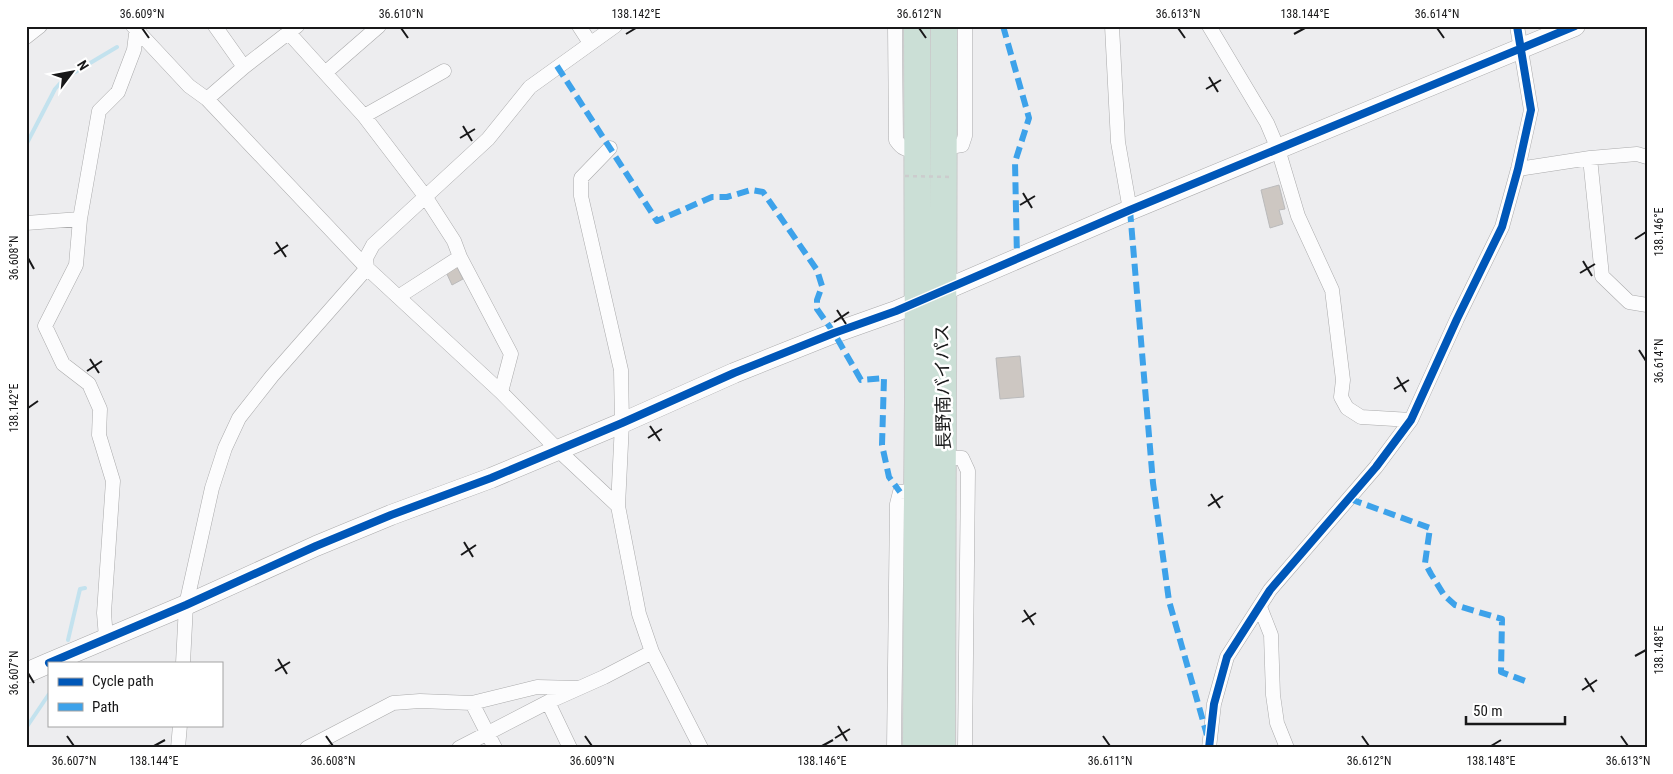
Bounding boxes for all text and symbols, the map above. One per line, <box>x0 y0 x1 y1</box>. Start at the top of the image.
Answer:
text: 36.609°N <box>120 7 164 21</box>
text: 36.610°N <box>379 7 423 21</box>
text: 138.142°E <box>611 7 661 21</box>
text: 36.612°N <box>897 7 941 21</box>
text: 36.613°N <box>1156 7 1200 21</box>
text: 138.144°E <box>1280 7 1330 21</box>
text: 36.614°N <box>1415 7 1459 21</box>
north arrow <box>48 48 98 98</box>
text: N <box>74 57 92 73</box>
text: 138.146°E <box>1652 207 1666 257</box>
text: 36.608°N <box>7 236 21 280</box>
street label: 長野南バイパス <box>931 324 954 450</box>
text: 36.614°N <box>1652 339 1666 383</box>
text: 138.142°E <box>7 383 21 433</box>
text: 138.148°E <box>1652 625 1666 675</box>
text: 36.607°N <box>7 651 21 695</box>
legend <box>48 662 222 726</box>
text: Cycle path <box>92 672 154 690</box>
scale bar <box>1466 694 1564 726</box>
text: Path <box>92 698 119 716</box>
text: 50 m <box>1473 702 1503 720</box>
text: 36.607°N <box>52 754 96 768</box>
text: 138.144°E <box>129 754 179 768</box>
text: 36.608°N <box>311 754 355 768</box>
text: 36.609°N <box>570 754 614 768</box>
text: 138.146°E <box>797 754 847 768</box>
text: 36.611°N <box>1088 754 1132 768</box>
text: 36.612°N <box>1347 754 1391 768</box>
text: 138.148°E <box>1466 754 1516 768</box>
text: 36.613°N <box>1606 754 1650 768</box>

